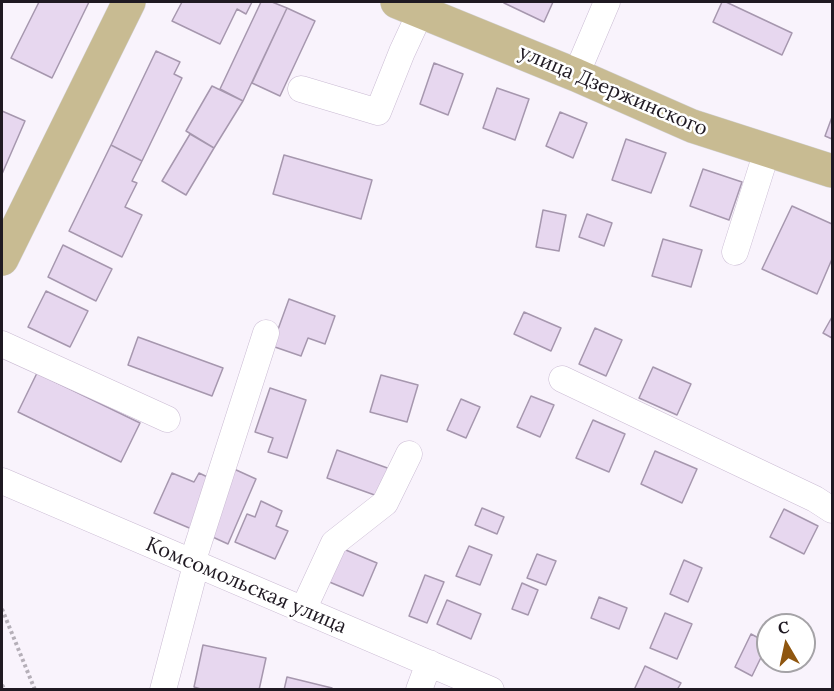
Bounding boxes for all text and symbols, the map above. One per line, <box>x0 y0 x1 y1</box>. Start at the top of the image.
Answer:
street label: улица Дзержинского <box>515 40 711 142</box>
street label: Комсомольская улица <box>142 533 350 639</box>
north arrow <box>756 613 816 673</box>
text: С <box>776 616 790 638</box>

